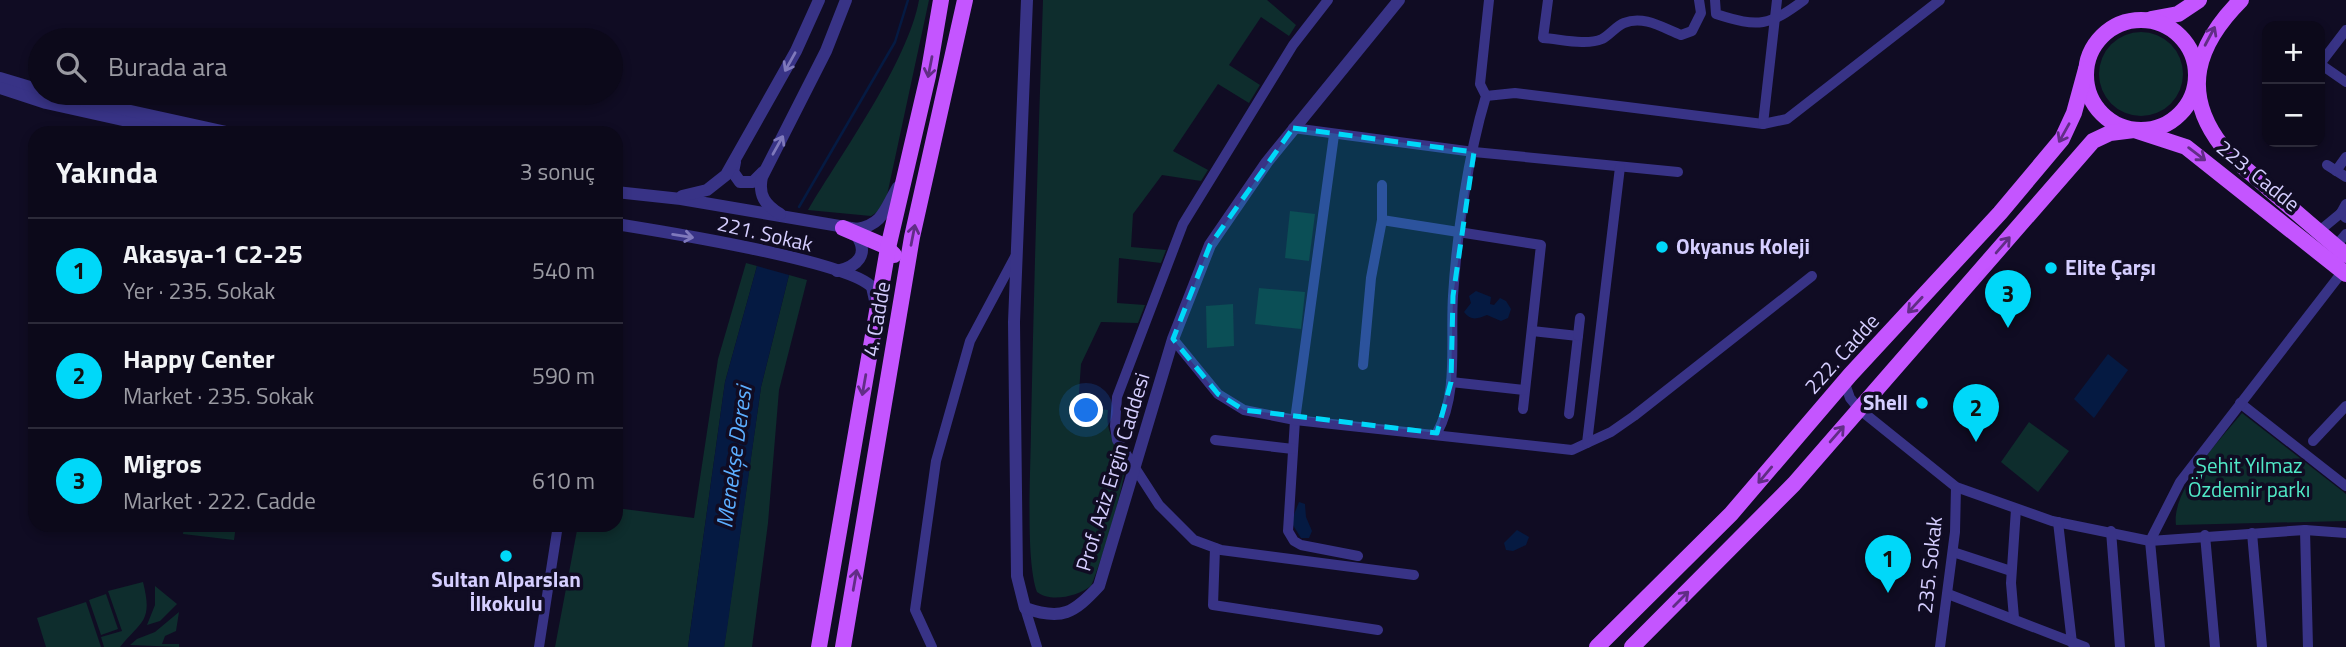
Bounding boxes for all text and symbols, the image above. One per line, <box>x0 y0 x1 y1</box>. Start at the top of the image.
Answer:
map controls <box>2262 21 2325 147</box>
button: + <box>2262 21 2325 84</box>
one-way arrow <box>2204 26 2218 47</box>
search box <box>28 28 623 105</box>
text: Burada ara <box>108 47 227 86</box>
icon: search <box>52 48 90 86</box>
one-way arrow <box>783 51 797 71</box>
one-way arrow <box>922 55 936 78</box>
button: − <box>2262 84 2325 147</box>
one-way arrow <box>2057 123 2071 143</box>
street label: 223. Cadde <box>2210 132 2307 219</box>
one-way arrow <box>771 135 785 156</box>
one-way arrow <box>2187 147 2206 162</box>
text: Yakında <box>56 149 158 195</box>
text: 3 sonuç <box>520 154 595 189</box>
street label: 221. Sokak <box>714 206 816 260</box>
one-way arrow <box>906 224 920 247</box>
one-way arrow <box>671 230 694 243</box>
place label: Okyanus Koleji <box>1676 230 1810 262</box>
text: Akasya-1 C2-25 <box>123 234 303 273</box>
one-way arrow <box>1995 236 2011 254</box>
marker: Okyanus Koleji <box>1654 239 1670 255</box>
place label: Elite Çarşı <box>2065 251 2156 283</box>
text: 1 <box>73 253 85 288</box>
text: 540 m <box>532 253 595 288</box>
marker: Elite Çarşı <box>2043 260 2059 276</box>
pin: 3 <box>1985 270 2031 328</box>
text: Yer · 235. Sokak <box>123 273 275 308</box>
street label: 4. Cadde <box>854 279 898 359</box>
one-way arrow <box>1907 296 1923 314</box>
street label: 222. Cadde <box>1796 306 1886 401</box>
text: Happy Center <box>123 339 275 378</box>
text: 2 <box>73 358 85 393</box>
text: 590 m <box>532 358 595 393</box>
street label: Prof. Aziz Ergin Caddesi <box>1067 369 1157 575</box>
one-way arrow <box>857 373 871 396</box>
text: Market · 235. Sokak <box>123 378 314 413</box>
water label: Menekşe Deresi <box>706 381 761 530</box>
pin: 2 <box>1953 384 1999 442</box>
place label: Shell <box>1863 386 1908 418</box>
your location <box>1069 393 1103 427</box>
marker: Shell <box>1914 395 1930 411</box>
one-way arrow <box>1829 426 1845 444</box>
text: Migros <box>123 444 202 483</box>
park label: Şehit Yılmaz Özdemir parkı <box>2188 449 2310 505</box>
text: 3 <box>73 463 85 498</box>
text: 610 m <box>532 463 595 498</box>
one-way arrow <box>1757 466 1772 484</box>
text: Market · 222. Cadde <box>123 483 316 518</box>
street label: 235. Sokak <box>1908 515 1950 615</box>
pin: 1 <box>1865 535 1911 593</box>
marker: Sultan Alparslan İlkokulu <box>498 548 514 564</box>
place label: Sultan Alparslan İlkokulu <box>431 563 581 619</box>
one-way arrow <box>849 569 862 592</box>
one-way arrow <box>1672 591 1689 608</box>

